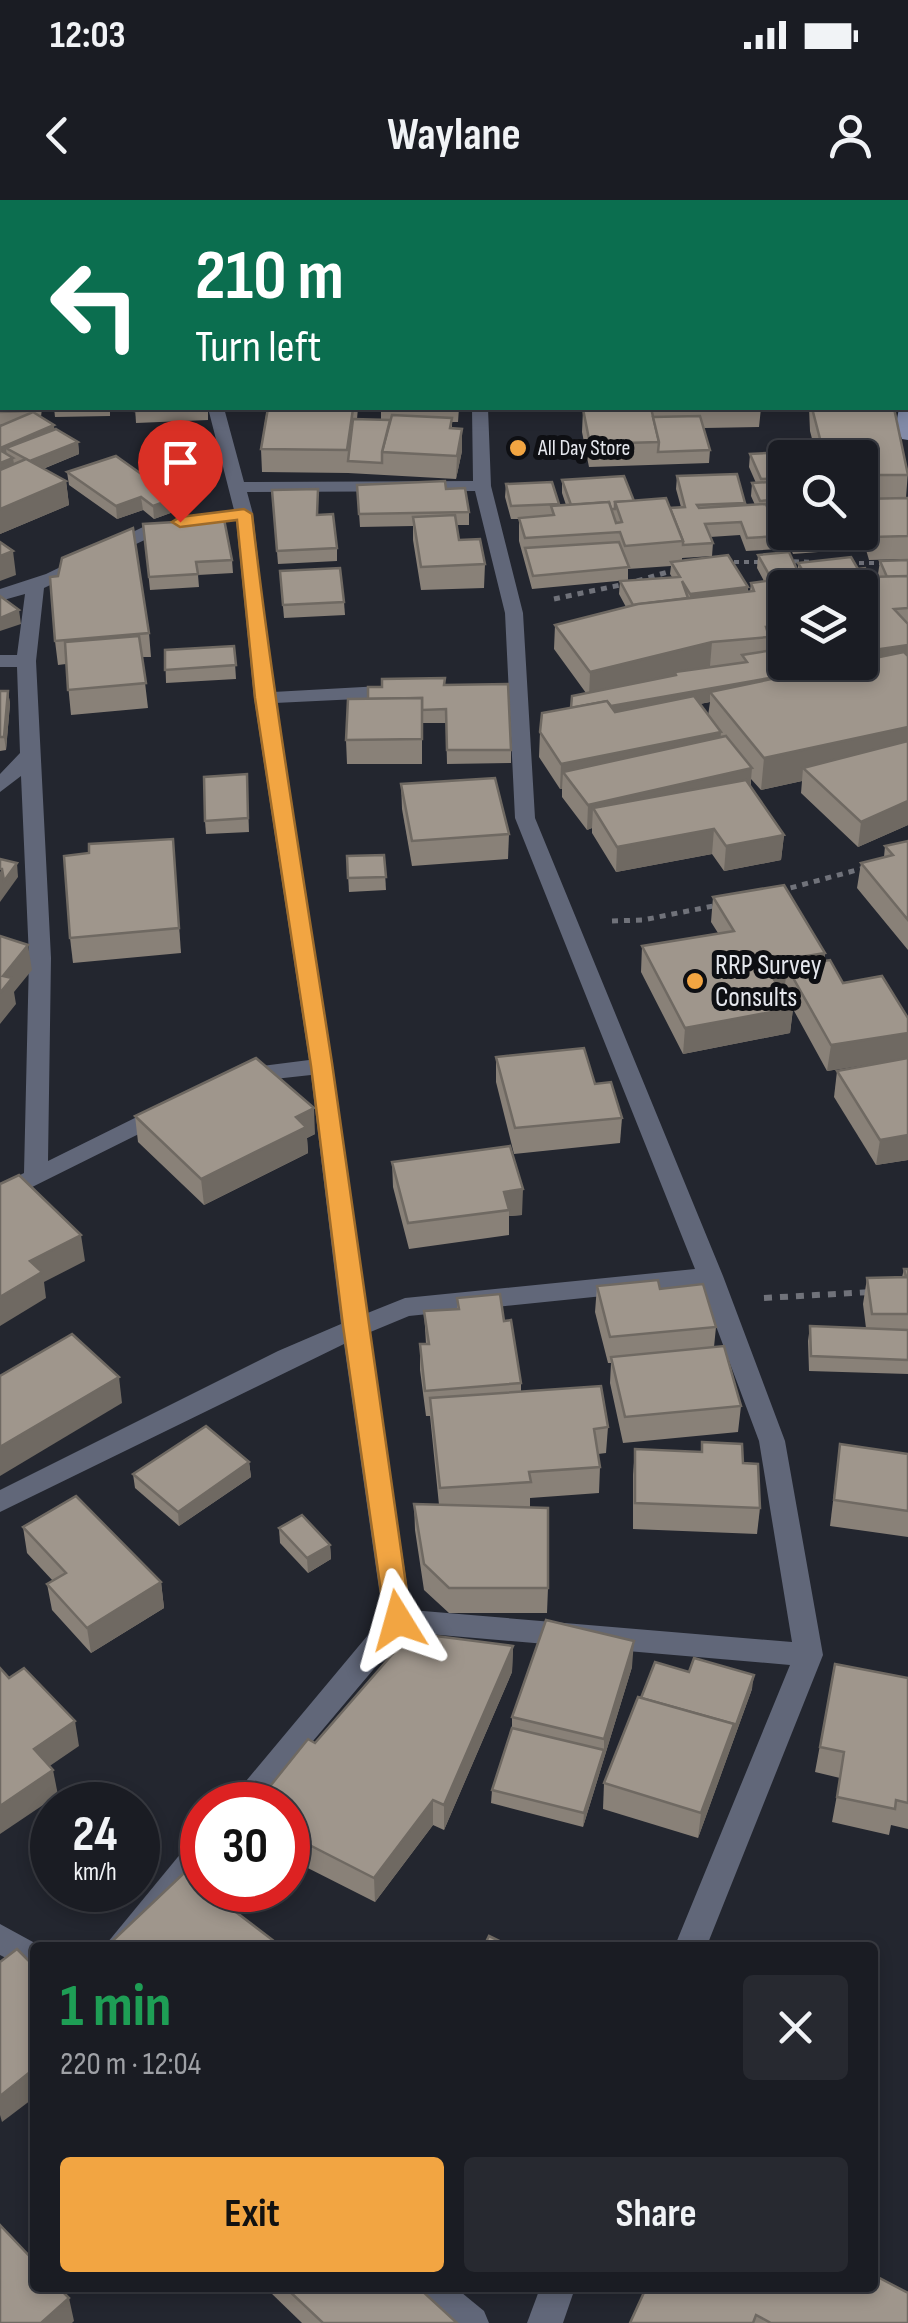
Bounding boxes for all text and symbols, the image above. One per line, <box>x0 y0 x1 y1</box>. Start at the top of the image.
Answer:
text: 12:03 <box>50 13 126 58</box>
icon: back <box>30 108 85 163</box>
text: Waylane <box>387 108 521 163</box>
icon: person <box>823 108 878 163</box>
text: 210 m <box>195 235 344 319</box>
icon: left <box>30 240 160 370</box>
text: Turn left <box>195 320 321 375</box>
pin <box>138 420 223 523</box>
icon: arrive <box>153 435 208 490</box>
place label: All Day Store <box>537 435 630 462</box>
marker: All Day Store <box>507 437 529 459</box>
map controls <box>768 440 878 680</box>
button: search <box>768 440 878 550</box>
button: layers <box>768 570 878 680</box>
place label: RRP Survey Consults <box>715 949 822 1014</box>
marker: RRP Survey Consults <box>684 970 706 992</box>
position arrow <box>346 1568 450 1672</box>
speed limit sign: 30 <box>180 1782 310 1912</box>
text: 24 <box>73 1805 117 1865</box>
text: km/h <box>73 1857 117 1888</box>
text: 1 min <box>60 1971 172 2043</box>
button: close <box>743 1975 848 2080</box>
text: 220 m · 12:04 <box>60 2045 201 2084</box>
button: Exit <box>60 2157 444 2272</box>
button: Share <box>464 2157 848 2272</box>

